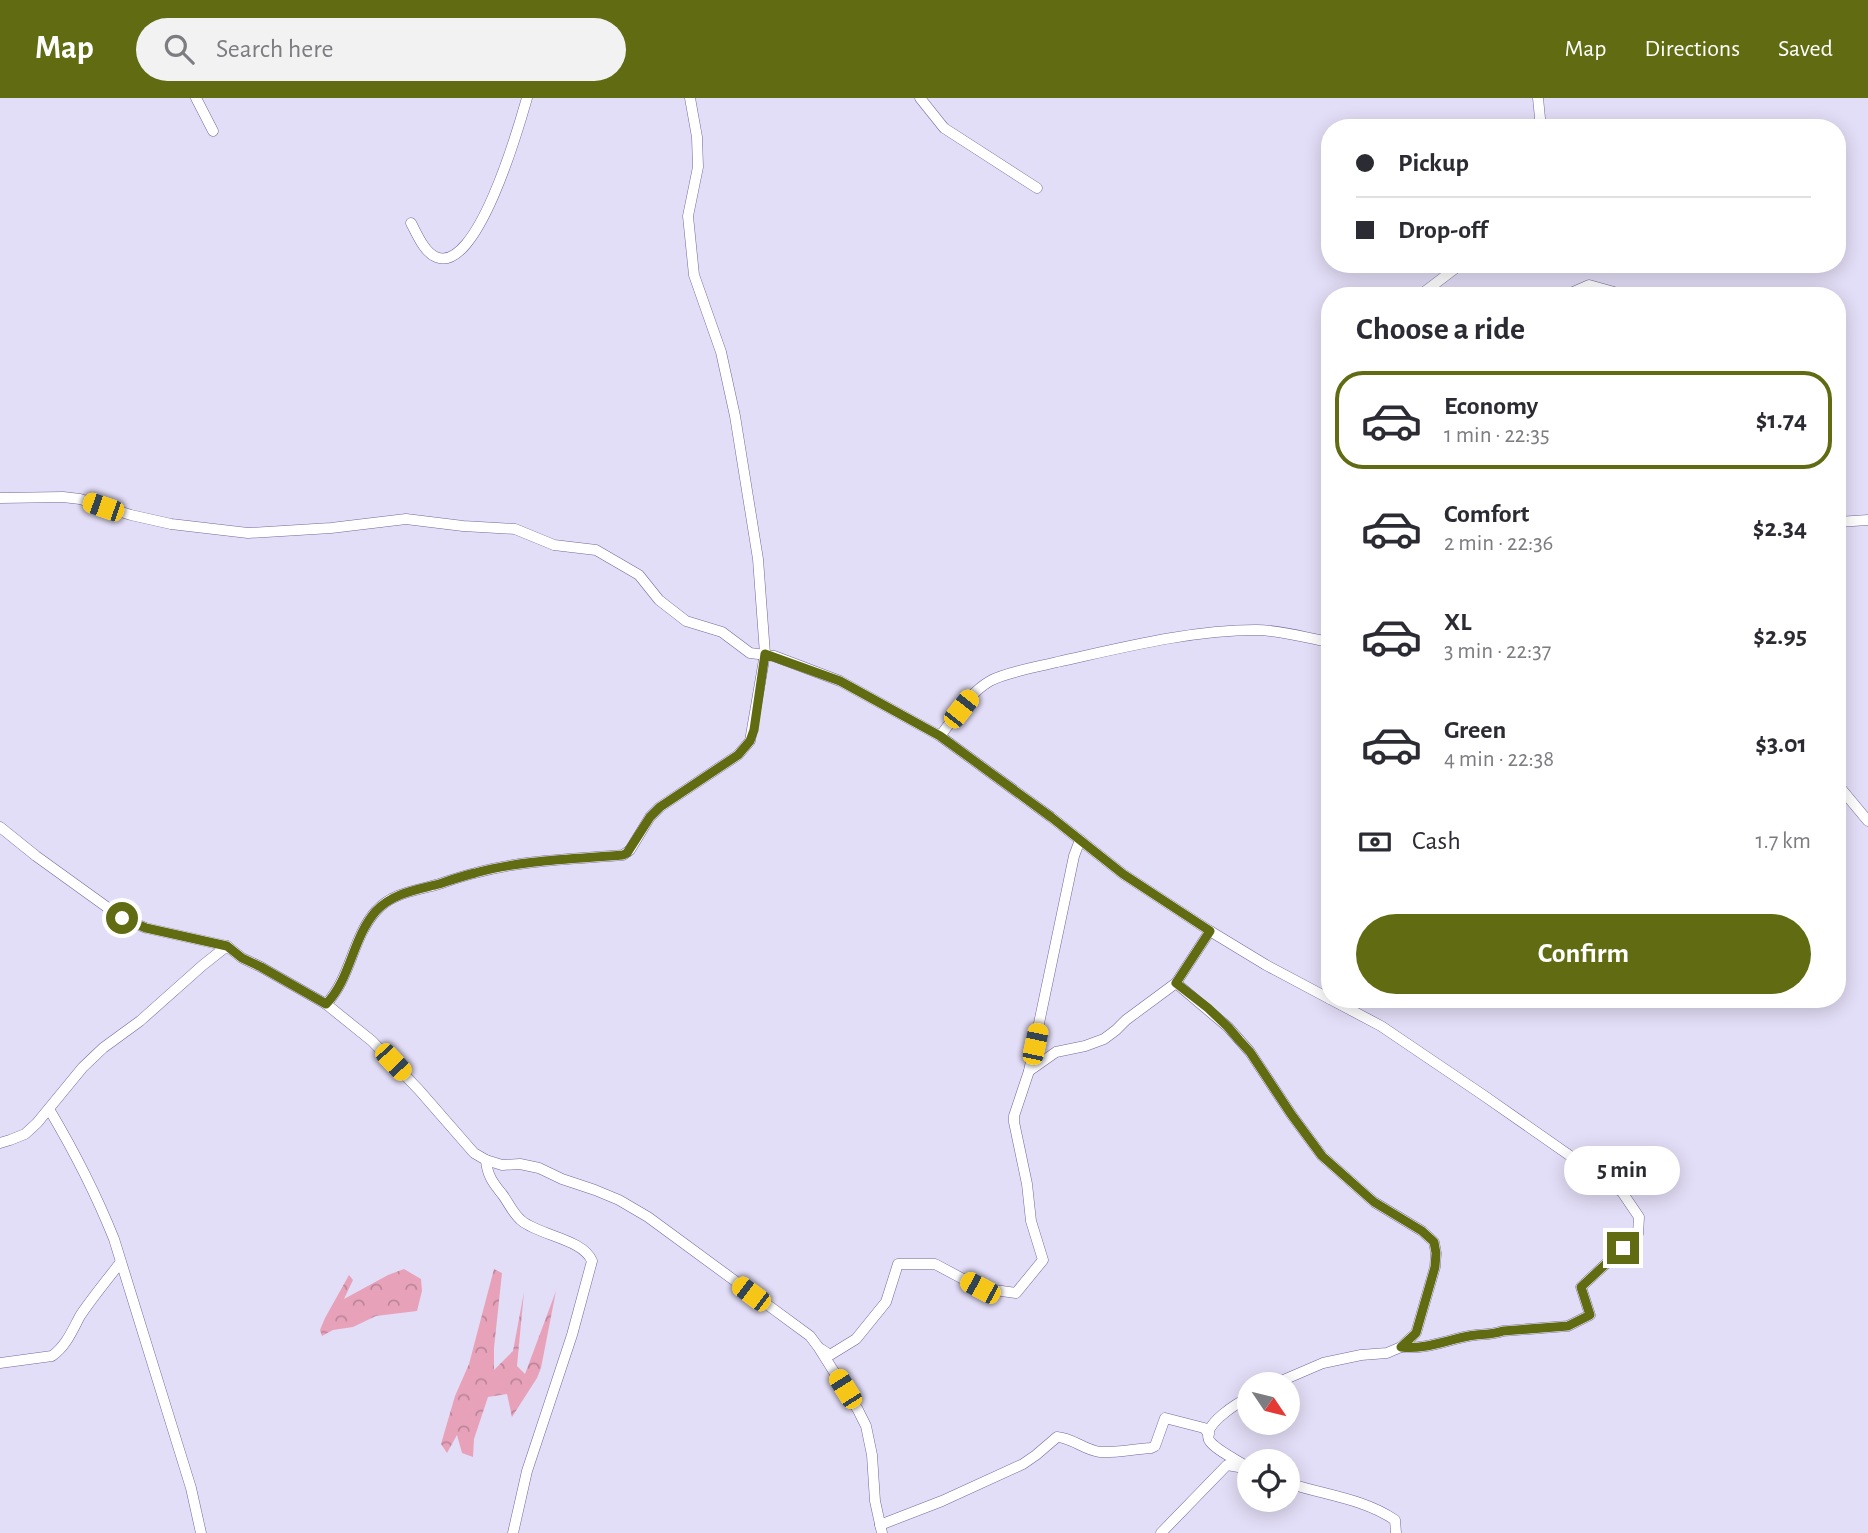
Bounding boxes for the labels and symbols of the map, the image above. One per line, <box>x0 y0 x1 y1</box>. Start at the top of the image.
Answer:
car <box>80 490 127 524</box>
car <box>940 686 983 732</box>
route start <box>106 902 138 934</box>
car <box>1021 1021 1050 1067</box>
car <box>371 1039 416 1085</box>
callout: 5 min <box>1565 1146 1681 1196</box>
route end <box>1607 1232 1639 1264</box>
car <box>957 1269 1004 1307</box>
car <box>728 1273 775 1315</box>
car <box>825 1366 866 1412</box>
north arrow <box>1237 1372 1300 1435</box>

